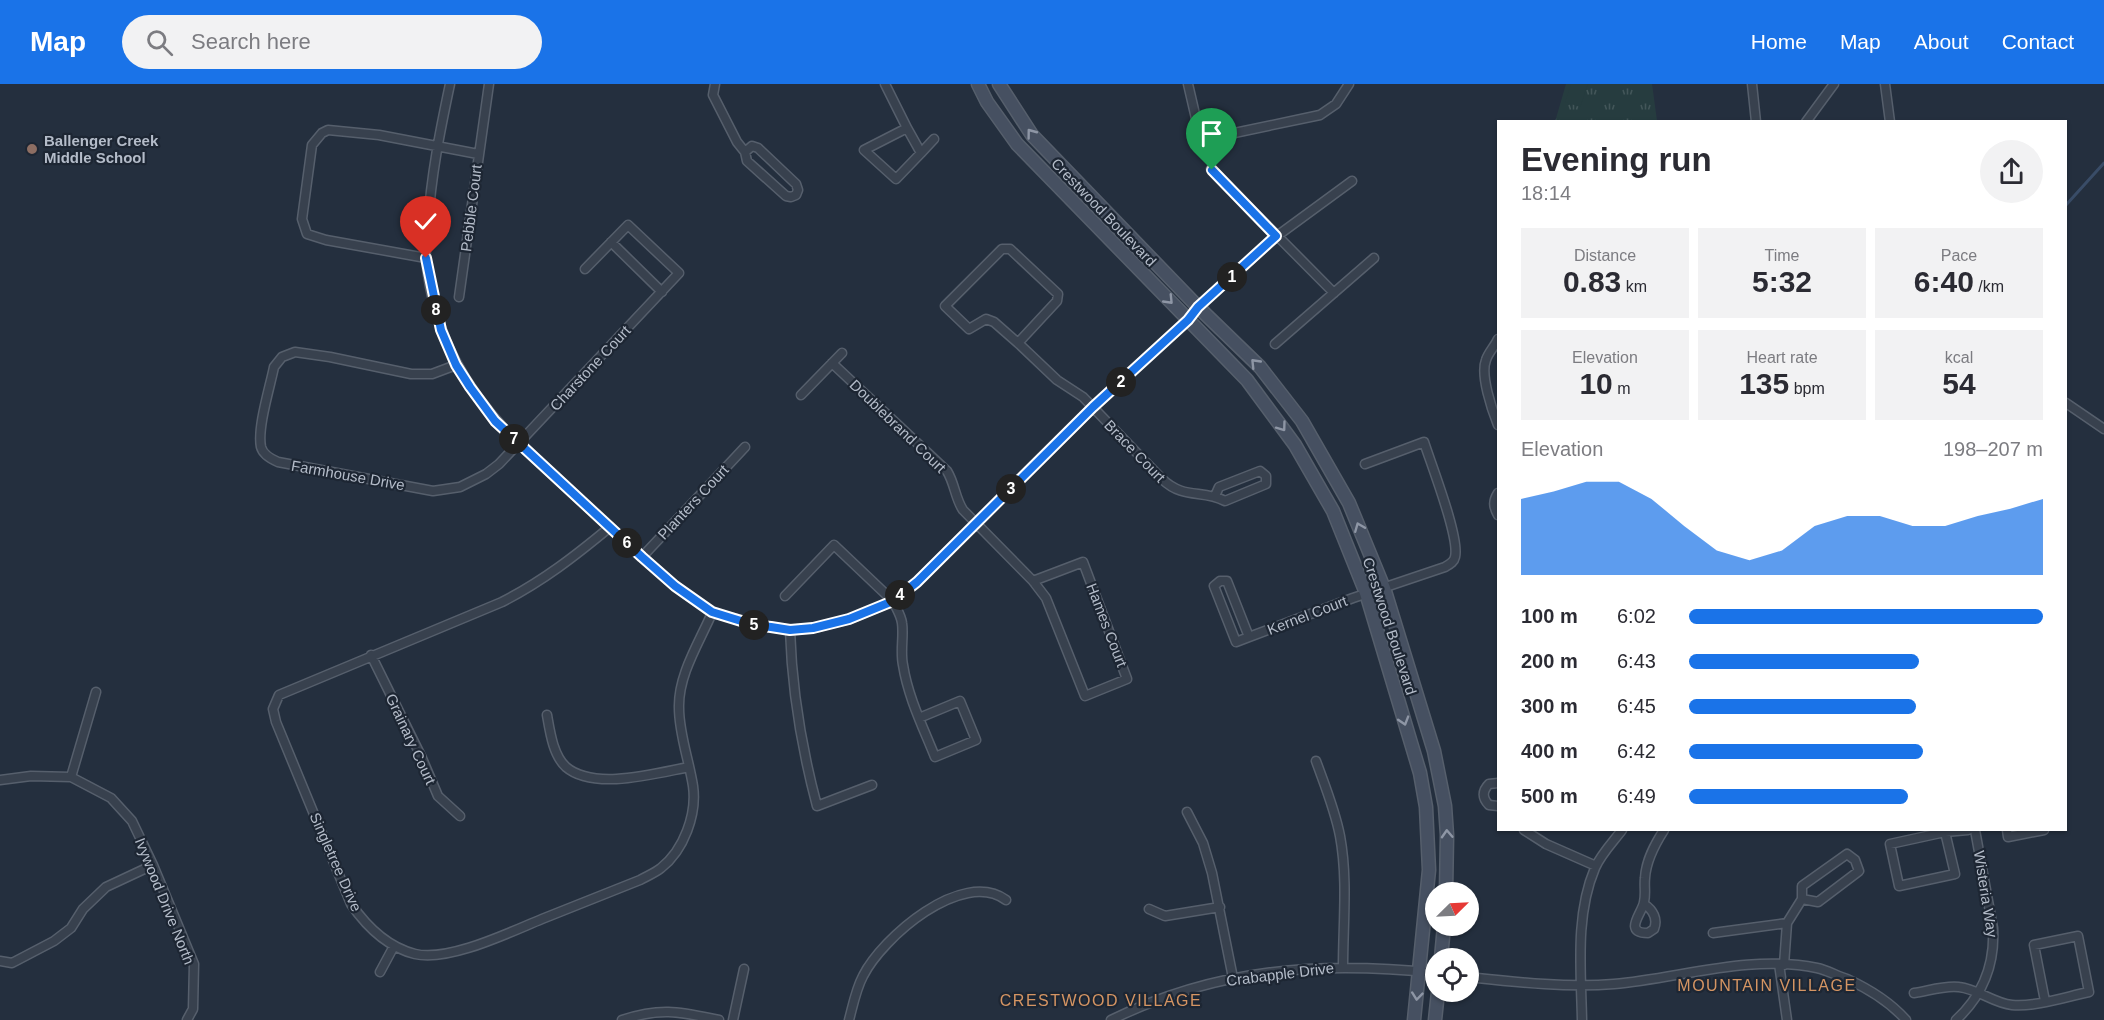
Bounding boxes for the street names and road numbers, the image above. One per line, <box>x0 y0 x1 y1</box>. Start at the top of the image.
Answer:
street label: Crestwood Boulevard <box>1048 155 1160 269</box>
street label: Pebble Court <box>457 163 485 252</box>
street label: Charstone Court <box>546 321 634 414</box>
street label: Doublebrand Court <box>847 376 950 477</box>
street label: Brace Court <box>1101 416 1169 486</box>
street label: Farmhouse Drive <box>290 457 406 493</box>
street label: Planters Court <box>654 461 732 543</box>
street label: Crestwood Boulevard <box>1360 555 1420 697</box>
street label: Hames Court <box>1083 581 1131 670</box>
street label: Kernel Court <box>1265 592 1350 638</box>
street label: Grainary Court <box>383 691 440 788</box>
street label: Singletree Drive <box>307 810 365 914</box>
street label: Ivywood Drive North <box>132 835 198 967</box>
street label: Wisteria Way <box>1971 849 2001 939</box>
street label: Crabapple Drive <box>1225 959 1335 989</box>

